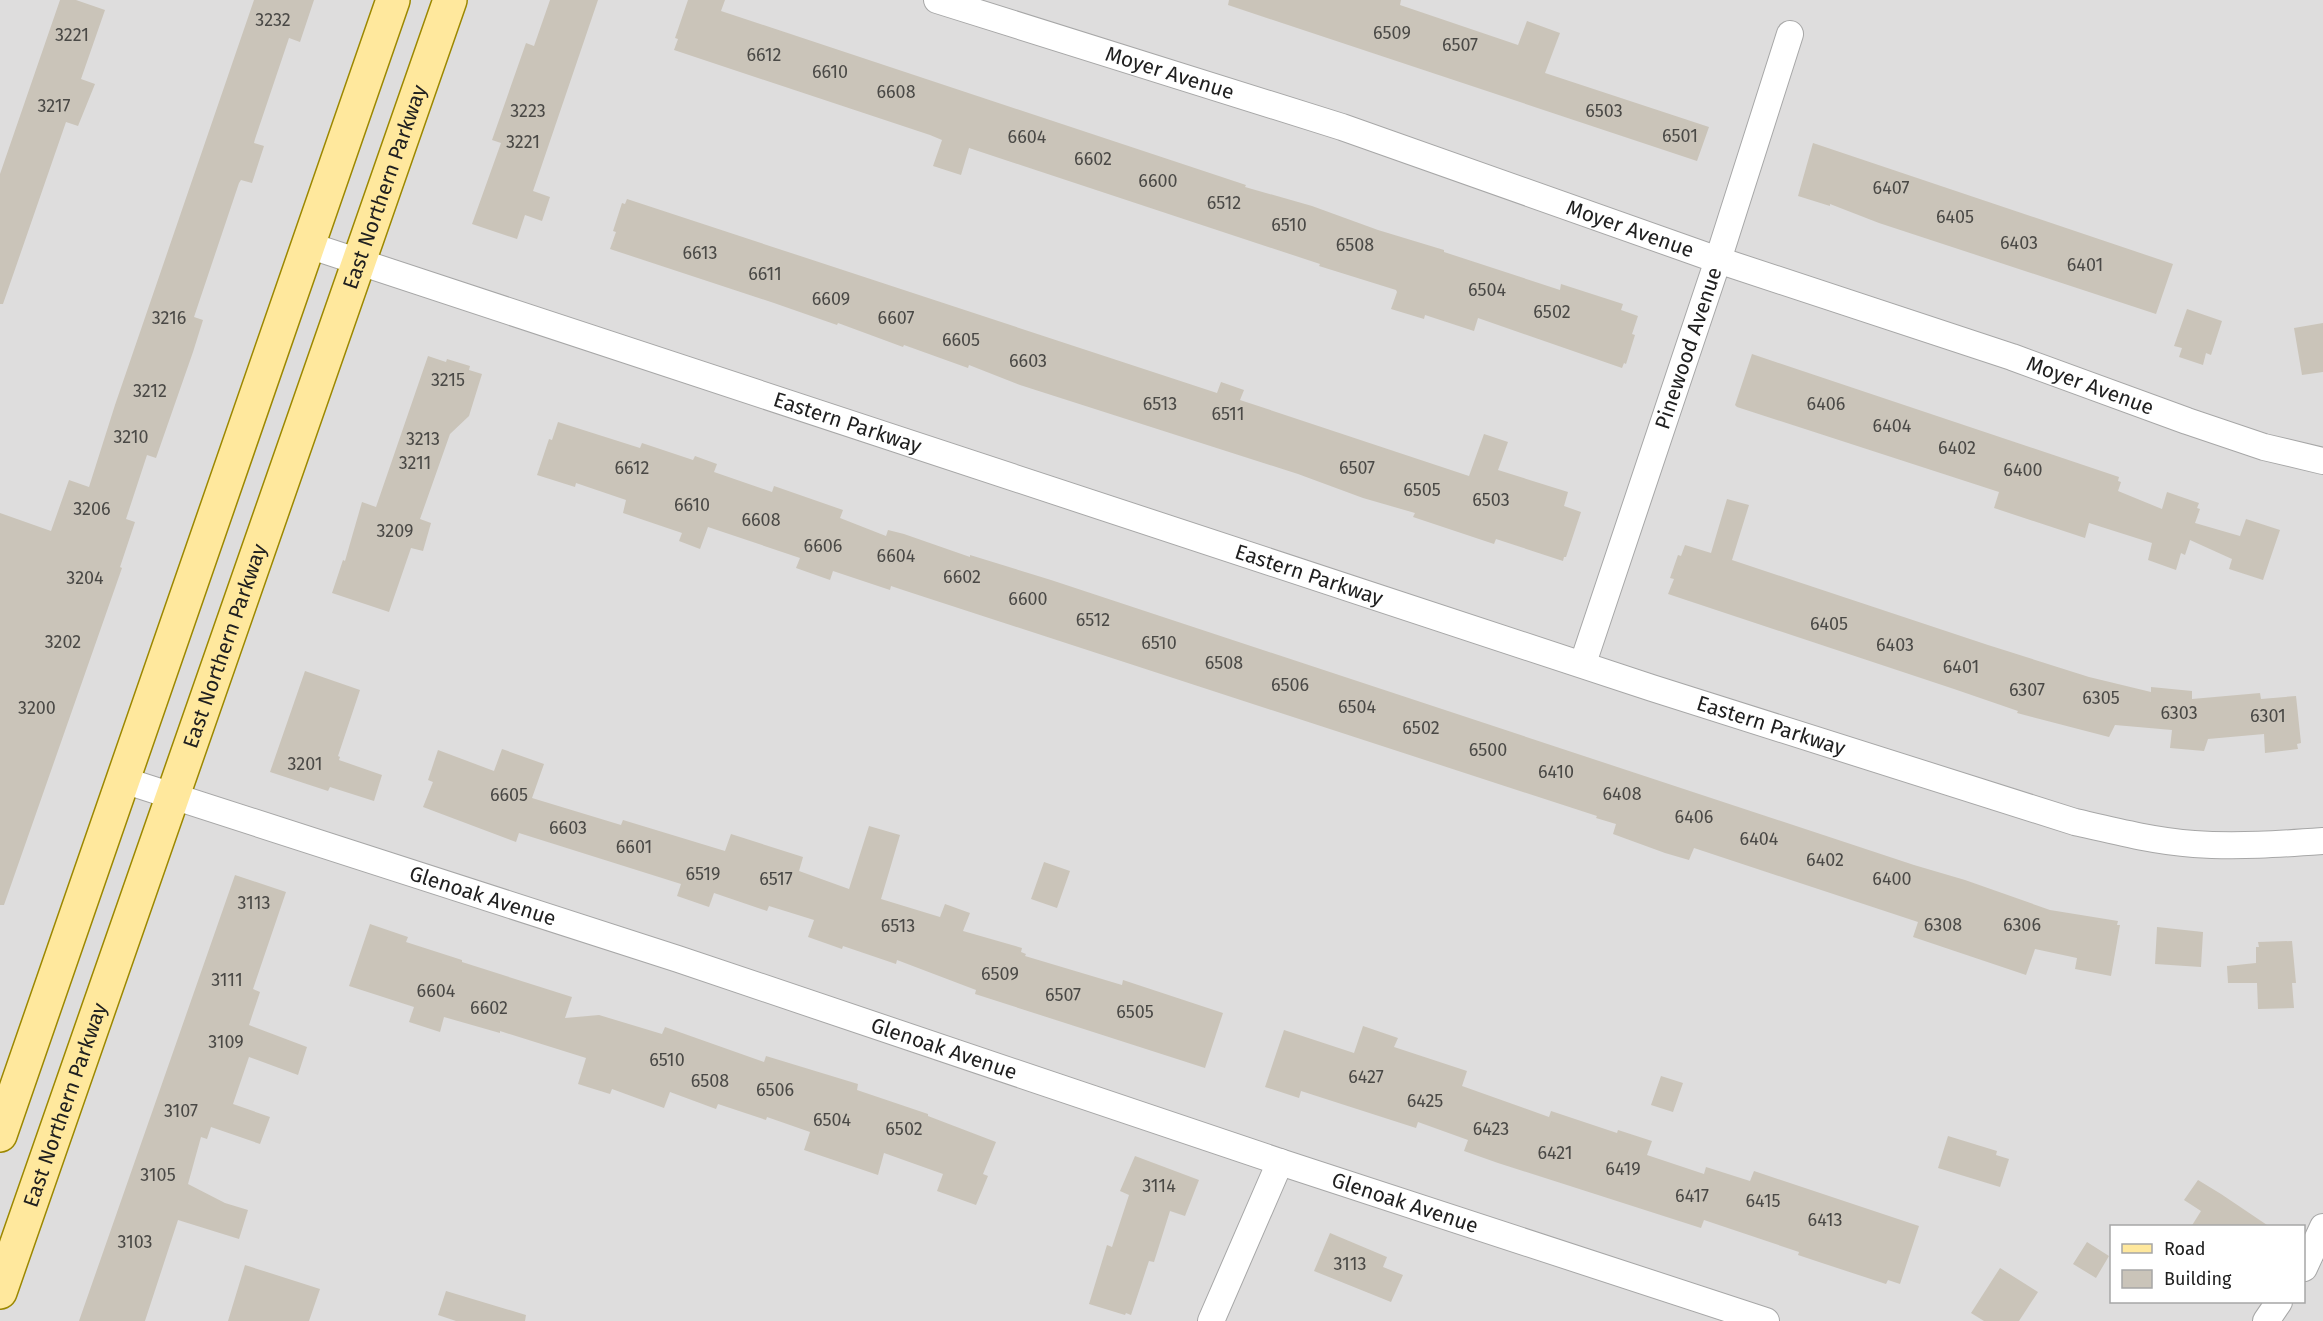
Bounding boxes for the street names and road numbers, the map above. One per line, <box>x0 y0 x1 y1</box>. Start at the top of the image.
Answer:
street label: Moyer Avenue <box>1102 41 1237 105</box>
street label: East Northern Parkway <box>337 81 433 293</box>
street label: Moyer Avenue <box>1563 194 1697 263</box>
street label: Pinewood Avenue <box>1649 264 1728 433</box>
street label: Moyer Avenue <box>2023 350 2157 421</box>
street label: Eastern Parkway <box>770 386 925 460</box>
street label: Eastern Parkway <box>1232 538 1387 612</box>
street label: East Northern Parkway <box>177 540 273 752</box>
street label: Eastern Parkway <box>1694 690 1849 762</box>
street label: Glenoak Avenue <box>406 860 559 932</box>
street label: East Northern Parkway <box>18 999 113 1211</box>
street label: Glenoak Avenue <box>868 1012 1021 1085</box>
street label: Glenoak Avenue <box>1328 1167 1482 1239</box>

